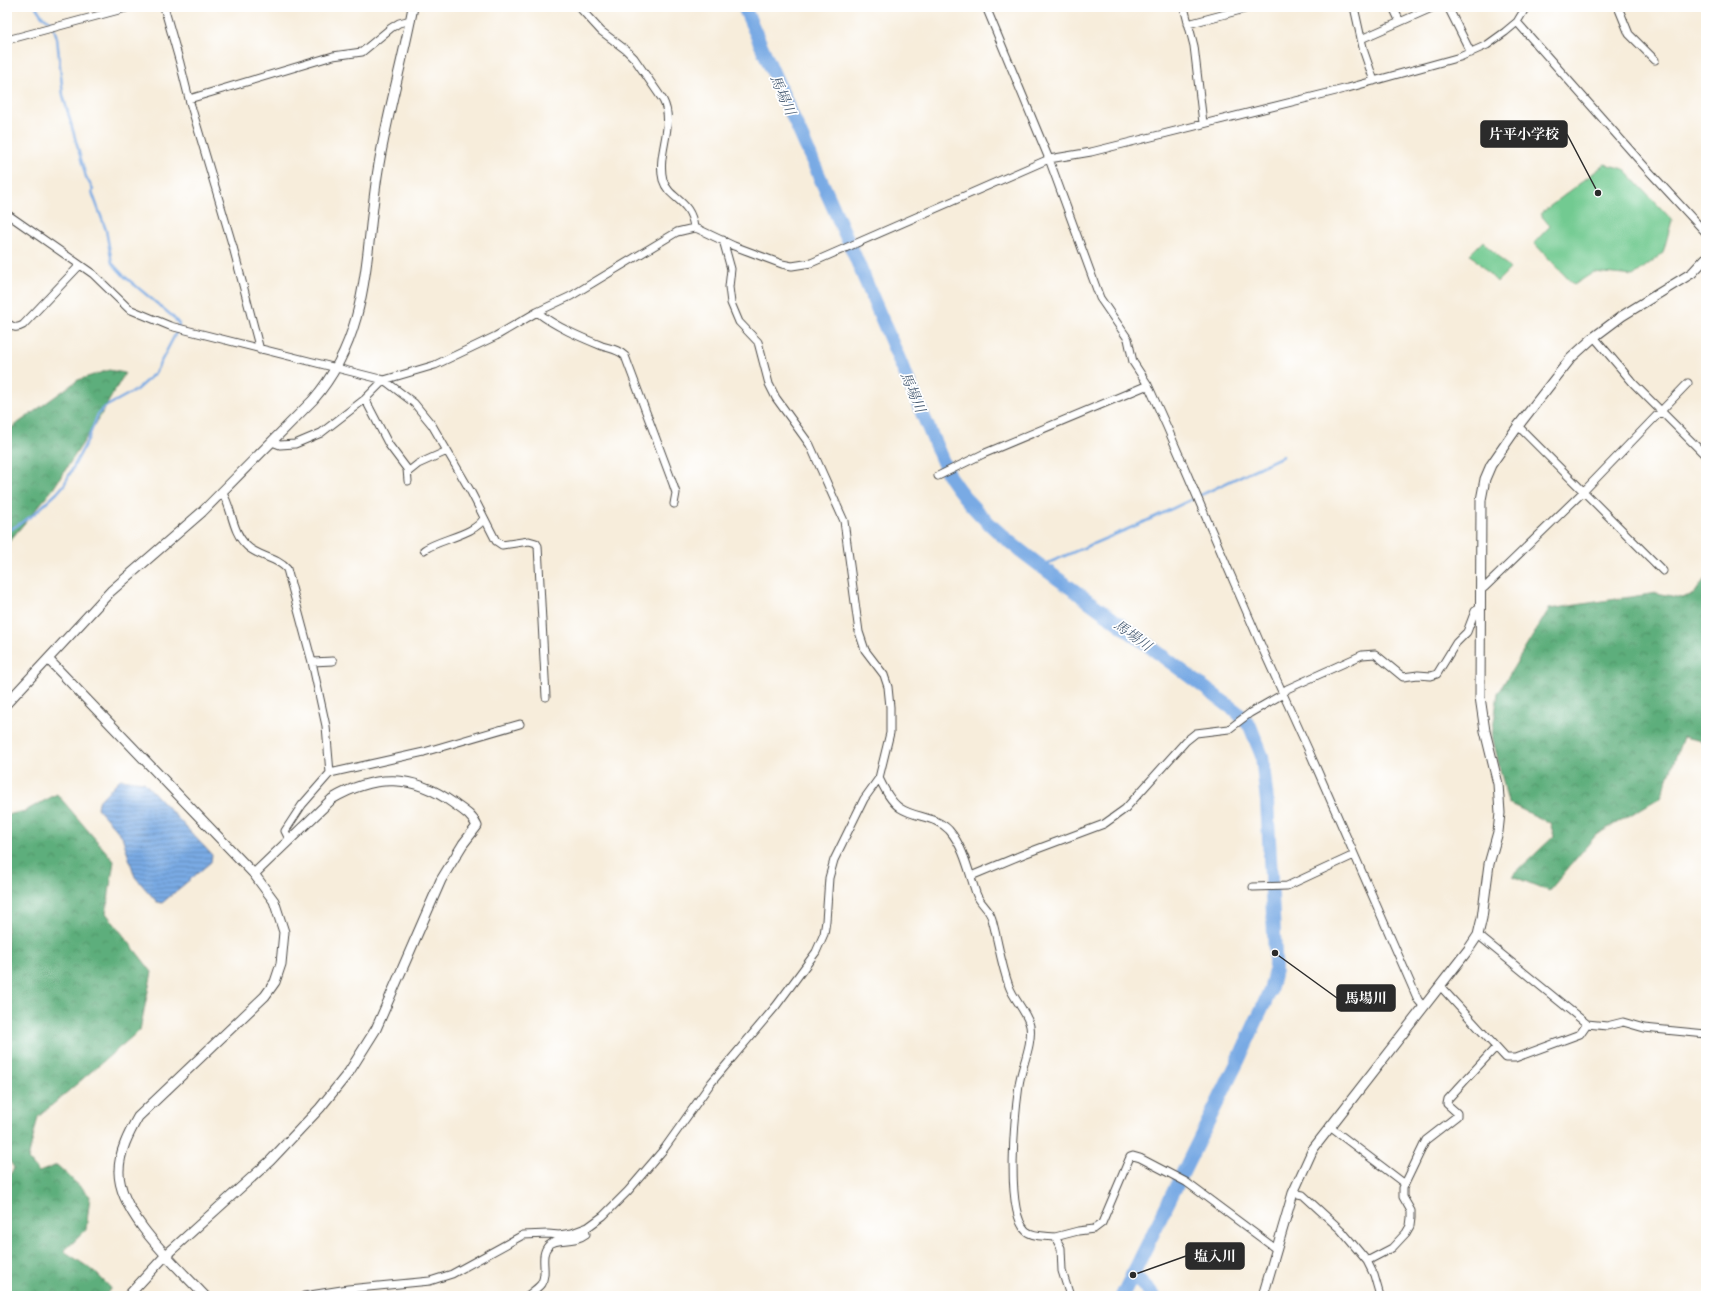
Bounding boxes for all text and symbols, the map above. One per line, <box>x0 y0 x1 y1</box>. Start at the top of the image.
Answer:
water label: 馬場川 <box>766 73 800 120</box>
callout: 片平小学校 <box>1481 121 1567 147</box>
text: 片平小学校 <box>1489 126 1559 143</box>
water label: 馬場川 <box>897 370 929 417</box>
water label: 馬場川 <box>1111 616 1156 656</box>
callout: 馬場川 <box>1337 985 1395 1011</box>
text: 馬場川 <box>1345 990 1387 1007</box>
callout: 塩入川 <box>1186 1243 1244 1269</box>
text: 塩入川 <box>1194 1248 1236 1265</box>

